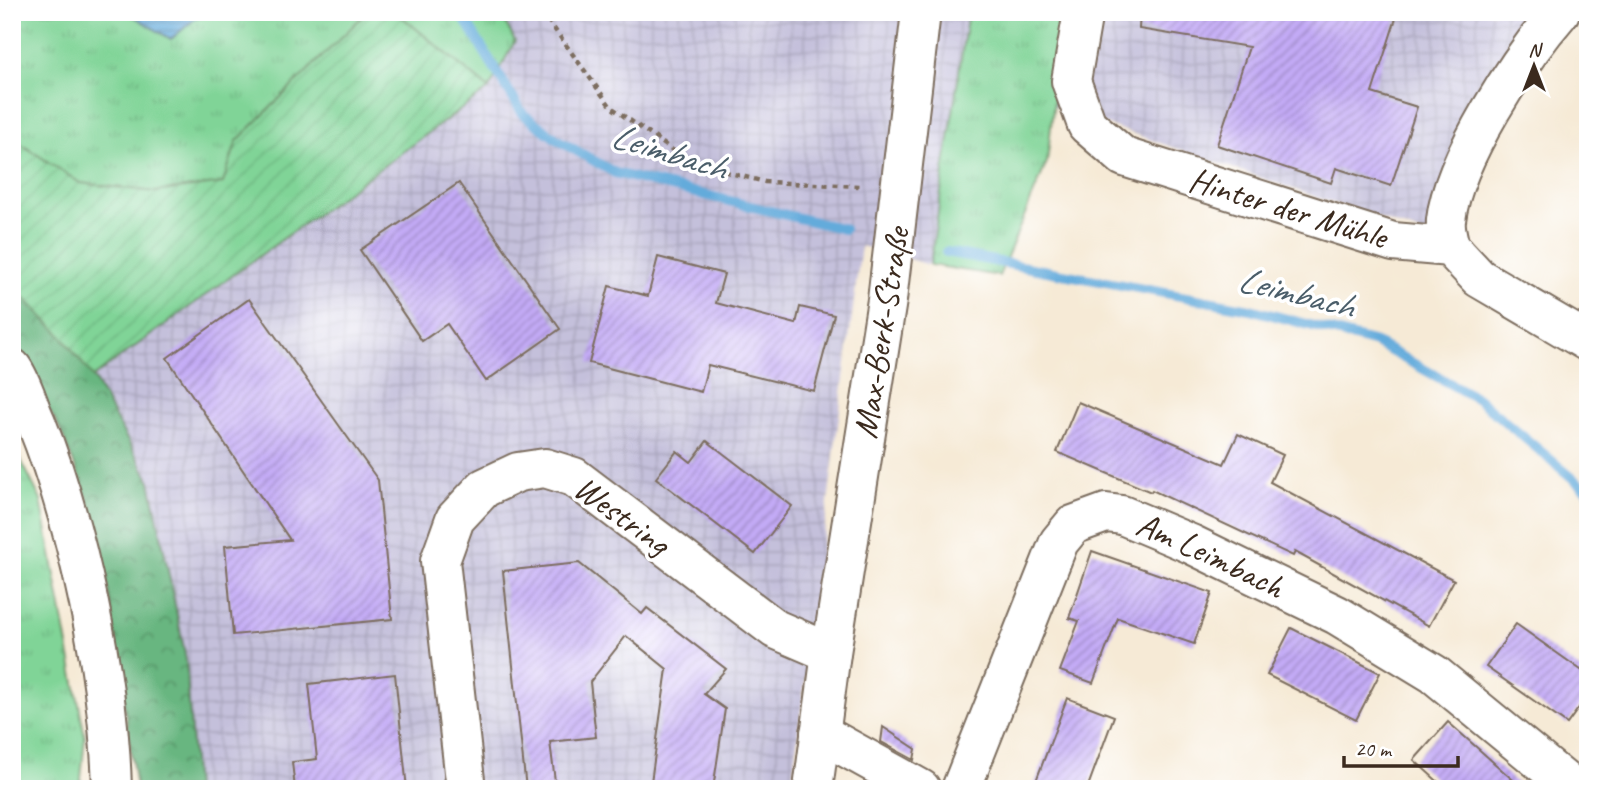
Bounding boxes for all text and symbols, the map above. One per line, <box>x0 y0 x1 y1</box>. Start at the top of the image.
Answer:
north arrow <box>1498 32 1568 102</box>
text: N <box>1528 38 1543 62</box>
water label: Leimbach <box>606 111 735 191</box>
street label: Hinter der Mühle <box>1184 157 1395 260</box>
street label: Max-Berk-Straße <box>842 222 920 442</box>
water label: Leimbach <box>1233 255 1362 330</box>
street label: Westring <box>565 465 681 566</box>
street label: Am Leimbach <box>1130 501 1294 609</box>
scale bar <box>1344 724 1458 768</box>
text: 20 m <box>1355 736 1393 762</box>

